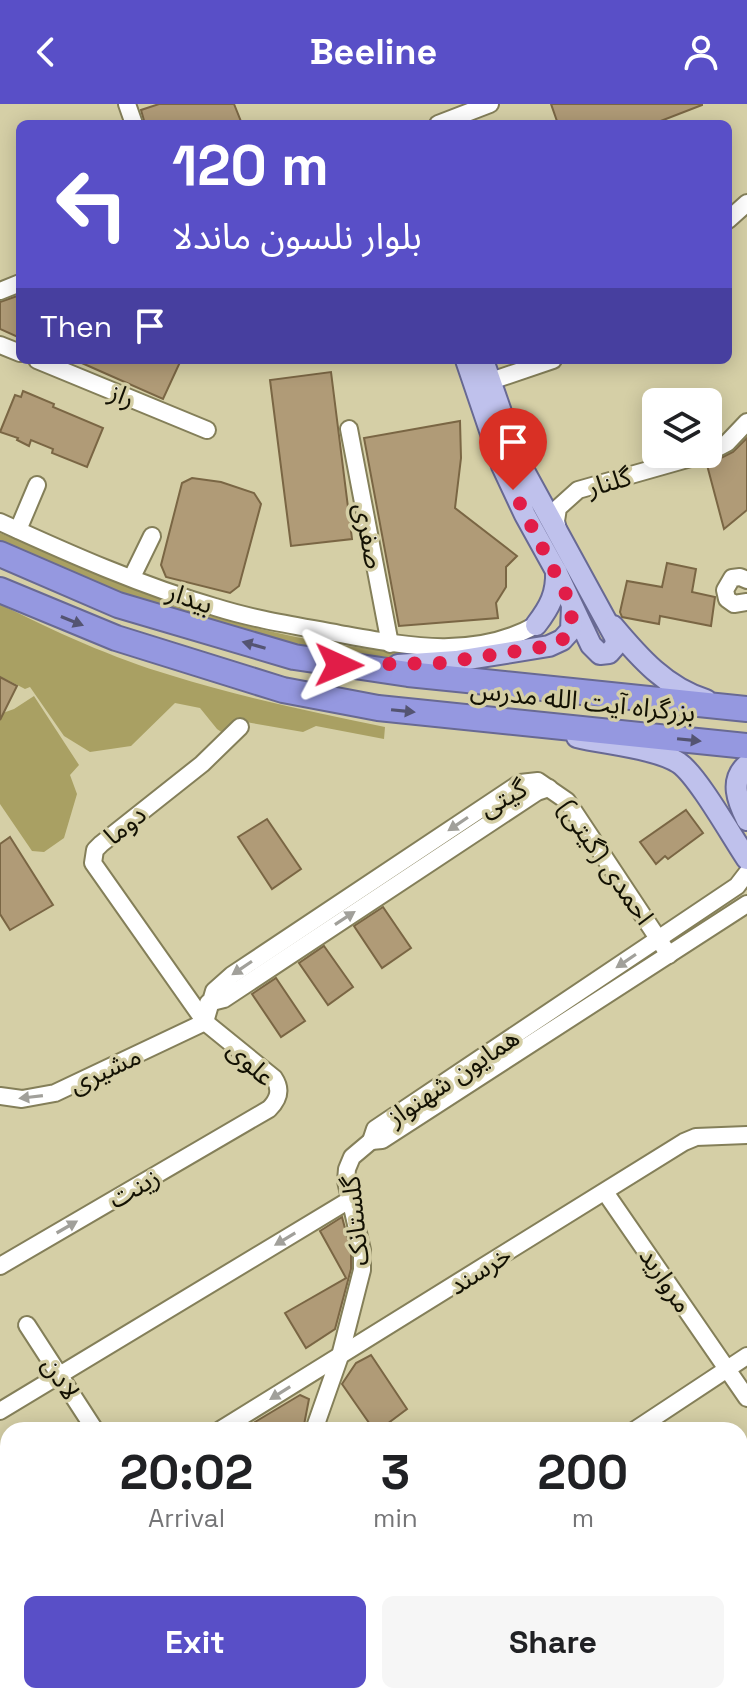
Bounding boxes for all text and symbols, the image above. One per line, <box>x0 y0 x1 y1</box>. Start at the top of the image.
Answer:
text: Beeline <box>310 29 437 75</box>
icon: back <box>24 30 68 74</box>
icon: person <box>679 30 723 74</box>
text: 120 m <box>172 130 329 201</box>
icon: left <box>40 152 144 256</box>
text: بلوار نلسون ماندلا <box>172 214 422 260</box>
icon: arrive <box>128 304 172 348</box>
text: Then <box>40 307 112 346</box>
street label: راز <box>103 374 140 415</box>
map controls <box>642 388 722 468</box>
button: layers <box>642 388 722 468</box>
pin <box>479 408 547 490</box>
icon: arrive <box>491 420 535 464</box>
street label: گلنار <box>582 459 635 505</box>
street label: صفری <box>346 500 392 572</box>
street label: بیدار <box>162 574 217 622</box>
one-way arrow <box>60 614 84 627</box>
position arrow <box>297 623 381 707</box>
one-way arrow <box>241 638 265 651</box>
street label: بزرگراه آیت الله مدرس <box>469 672 697 730</box>
one-way arrow <box>391 704 416 717</box>
one-way arrow <box>677 734 702 747</box>
street label: گیتی <box>473 771 533 825</box>
street label: احمدی (گیتی) <box>550 793 662 931</box>
street label: دوما <box>97 798 153 852</box>
one-way arrow <box>448 817 469 832</box>
one-way arrow <box>335 911 356 926</box>
one-way arrow <box>615 953 636 968</box>
one-way arrow <box>231 960 252 975</box>
street label: همایون شهنواز <box>379 1020 526 1134</box>
street label: علوی <box>220 1033 282 1093</box>
street label: مشیری <box>64 1039 146 1101</box>
one-way arrow <box>18 1091 43 1104</box>
street label: زینت <box>102 1160 166 1216</box>
street label: گلستانک <box>333 1174 377 1268</box>
one-way arrow <box>56 1220 78 1234</box>
one-way arrow <box>274 1232 296 1246</box>
street label: خرسند <box>442 1238 518 1302</box>
street label: مروارید <box>632 1241 700 1319</box>
street label: لادن <box>34 1350 88 1406</box>
one-way arrow <box>269 1385 291 1399</box>
text: 20:02 <box>120 1442 253 1503</box>
text: 3 <box>381 1442 410 1503</box>
text: 200 <box>537 1442 628 1503</box>
text: Arrival <box>148 1501 225 1535</box>
text: min <box>373 1501 418 1535</box>
text: m <box>572 1501 594 1535</box>
button: Exit <box>24 1596 366 1688</box>
button: Share <box>382 1596 724 1688</box>

